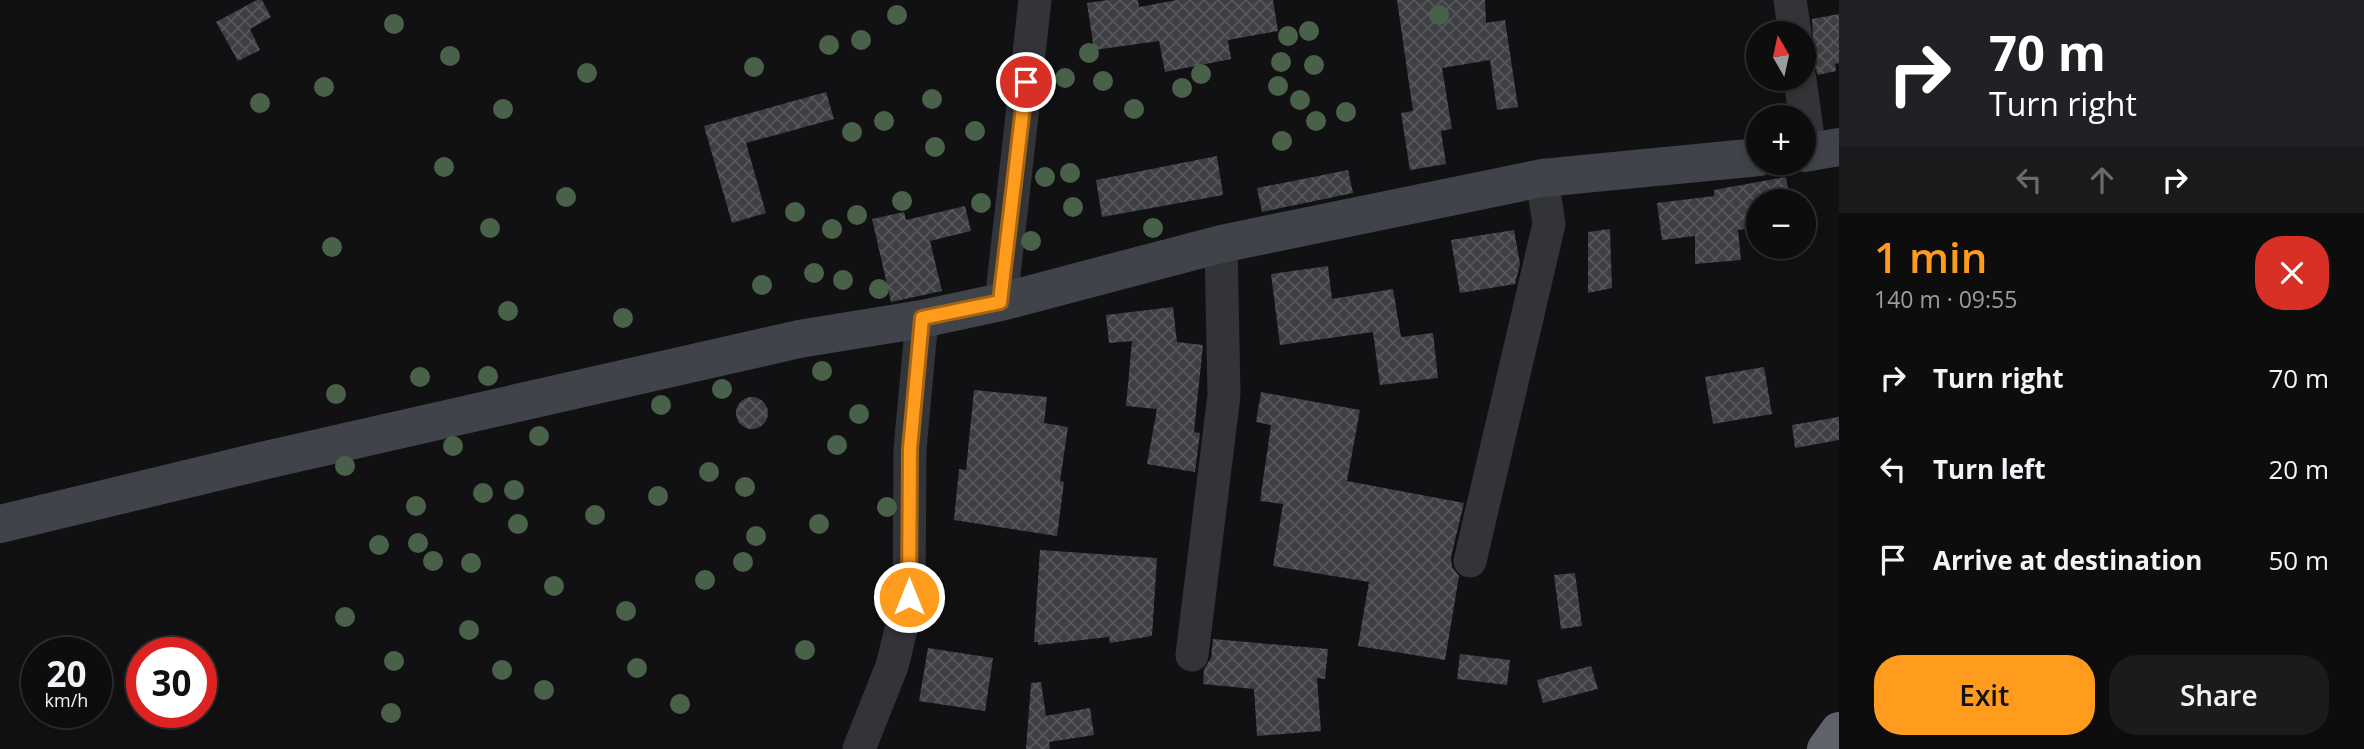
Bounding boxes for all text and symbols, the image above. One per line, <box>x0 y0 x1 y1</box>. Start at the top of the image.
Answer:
text: 70 m <box>1989 19 2106 85</box>
north arrow <box>1746 21 1816 91</box>
map controls <box>1746 21 1816 259</box>
icon: right <box>1874 28 1965 119</box>
pin <box>996 52 1056 112</box>
icon: arrive <box>1007 63 1045 101</box>
text: Turn right <box>1989 82 2137 125</box>
button: + <box>1746 105 1816 175</box>
icon: left <box>2010 161 2048 199</box>
icon: ahead <box>2083 161 2121 199</box>
icon: right <box>2156 161 2194 199</box>
button: − <box>1746 189 1816 259</box>
text: 1 min <box>1874 228 1987 285</box>
button: close <box>2255 236 2329 310</box>
text: 140 m · 09:55 <box>1874 283 2017 315</box>
icon: right <box>1874 359 1912 397</box>
text: Turn right <box>1933 360 2064 396</box>
text: 70 m <box>2268 360 2329 396</box>
icon: left <box>1874 450 1912 488</box>
text: Turn left <box>1933 451 2045 487</box>
text: 20 m <box>2268 451 2329 487</box>
icon: arrive <box>1874 541 1912 579</box>
text: Arrive at destination <box>1933 542 2202 578</box>
text: 50 m <box>2268 542 2329 578</box>
position arrow <box>872 560 946 634</box>
speed limit sign: 30 <box>126 637 217 728</box>
text: 20 <box>46 650 87 697</box>
button: Exit <box>1874 655 2095 735</box>
button: Share <box>2109 655 2329 735</box>
text: km/h <box>45 688 88 712</box>

